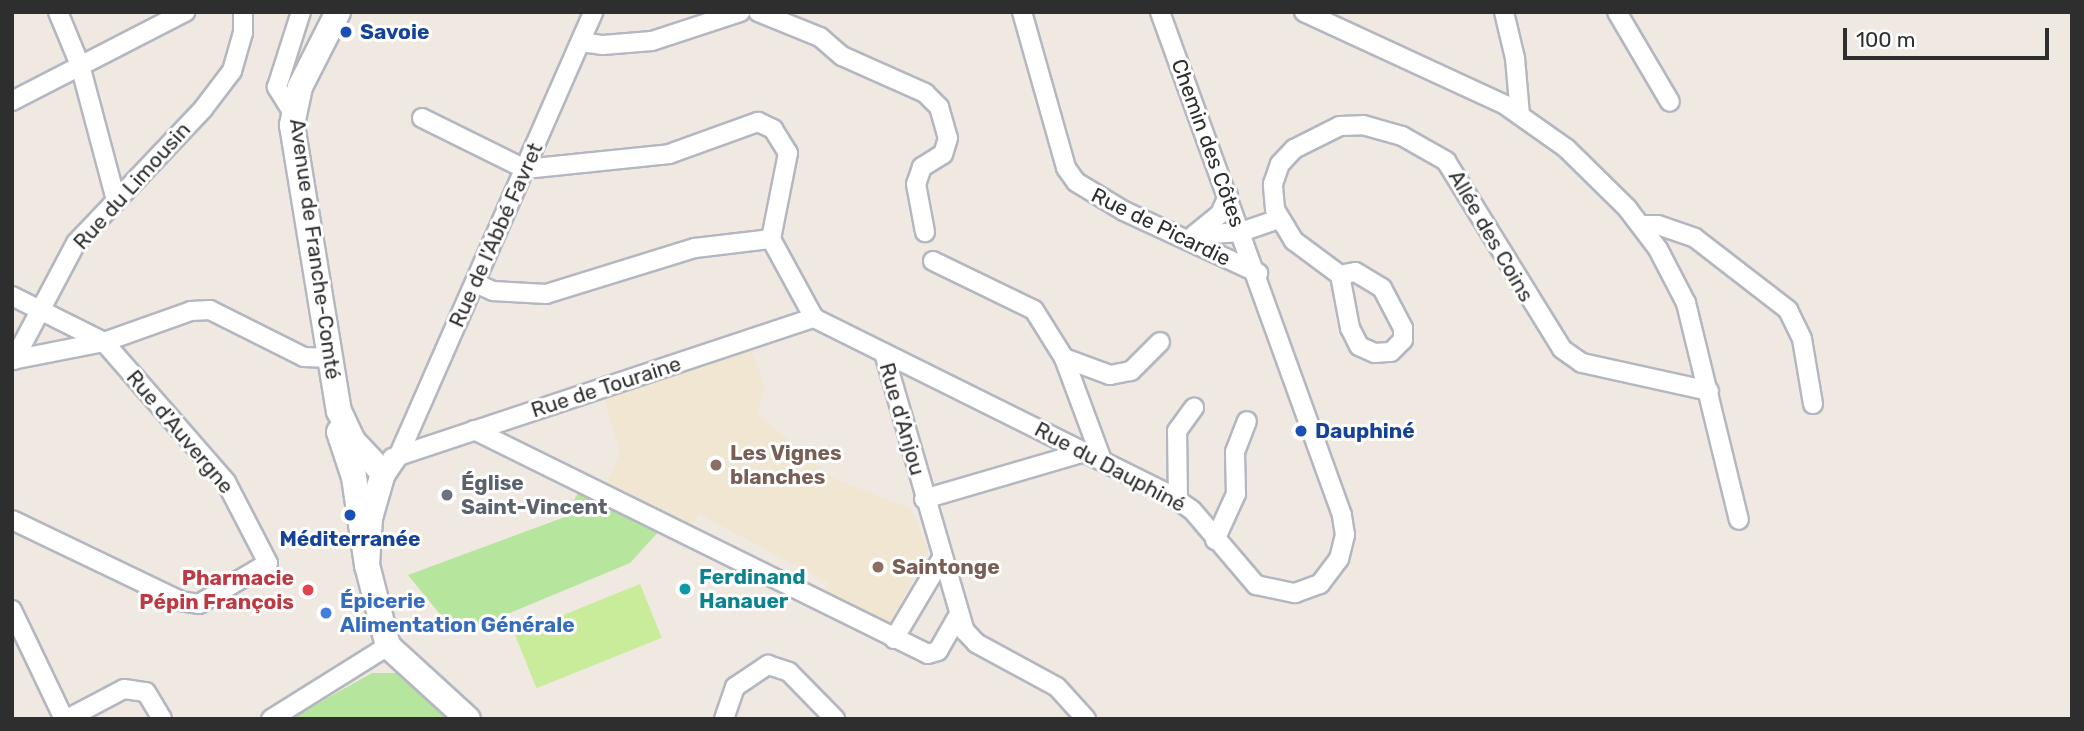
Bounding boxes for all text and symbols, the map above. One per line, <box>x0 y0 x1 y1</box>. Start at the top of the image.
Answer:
scale bar <box>1846 14 2052 58</box>
place label: Savoie <box>360 19 429 45</box>
marker: Savoie <box>338 24 354 40</box>
text: 100 m <box>1856 27 1915 52</box>
street label: Chemin des Côtes <box>1166 56 1250 230</box>
street label: Rue du Limousin <box>68 117 196 255</box>
street label: Avenue de Franche-Comté <box>284 117 346 381</box>
street label: Rue de l'Abbé Favret <box>444 139 548 331</box>
street label: Allée des Coins <box>1443 166 1539 306</box>
street label: Rue de Picardie <box>1087 182 1235 272</box>
street label: Rue de Touraine <box>528 351 684 423</box>
street label: Rue d'Anjou <box>874 360 930 478</box>
street label: Rue d'Auvergne <box>121 365 239 499</box>
street label: Rue du Dauphiné <box>1030 417 1190 517</box>
place label: Dauphiné <box>1315 418 1415 444</box>
marker: Dauphiné <box>1293 423 1309 439</box>
place label: Les Vignes blanches <box>730 440 842 490</box>
marker: Les Vignes blanches <box>708 457 724 473</box>
place label: Église Saint-Vincent <box>461 470 608 520</box>
marker: Église Saint-Vincent <box>439 487 455 503</box>
marker: Méditerranée <box>342 507 358 523</box>
place label: Méditerranée <box>279 526 421 552</box>
place label: Saintonge <box>892 554 1000 580</box>
marker: Saintonge <box>870 559 886 575</box>
place label: Ferdinand Hanauer <box>699 564 806 614</box>
place label: Pharmacie Pépin François <box>139 565 294 615</box>
marker: Ferdinand Hanauer <box>677 581 693 597</box>
marker: Pharmacie Pépin François <box>300 582 316 598</box>
place label: Épicerie Alimentation Générale <box>340 588 575 638</box>
marker: Épicerie Alimentation Générale <box>318 605 334 621</box>

